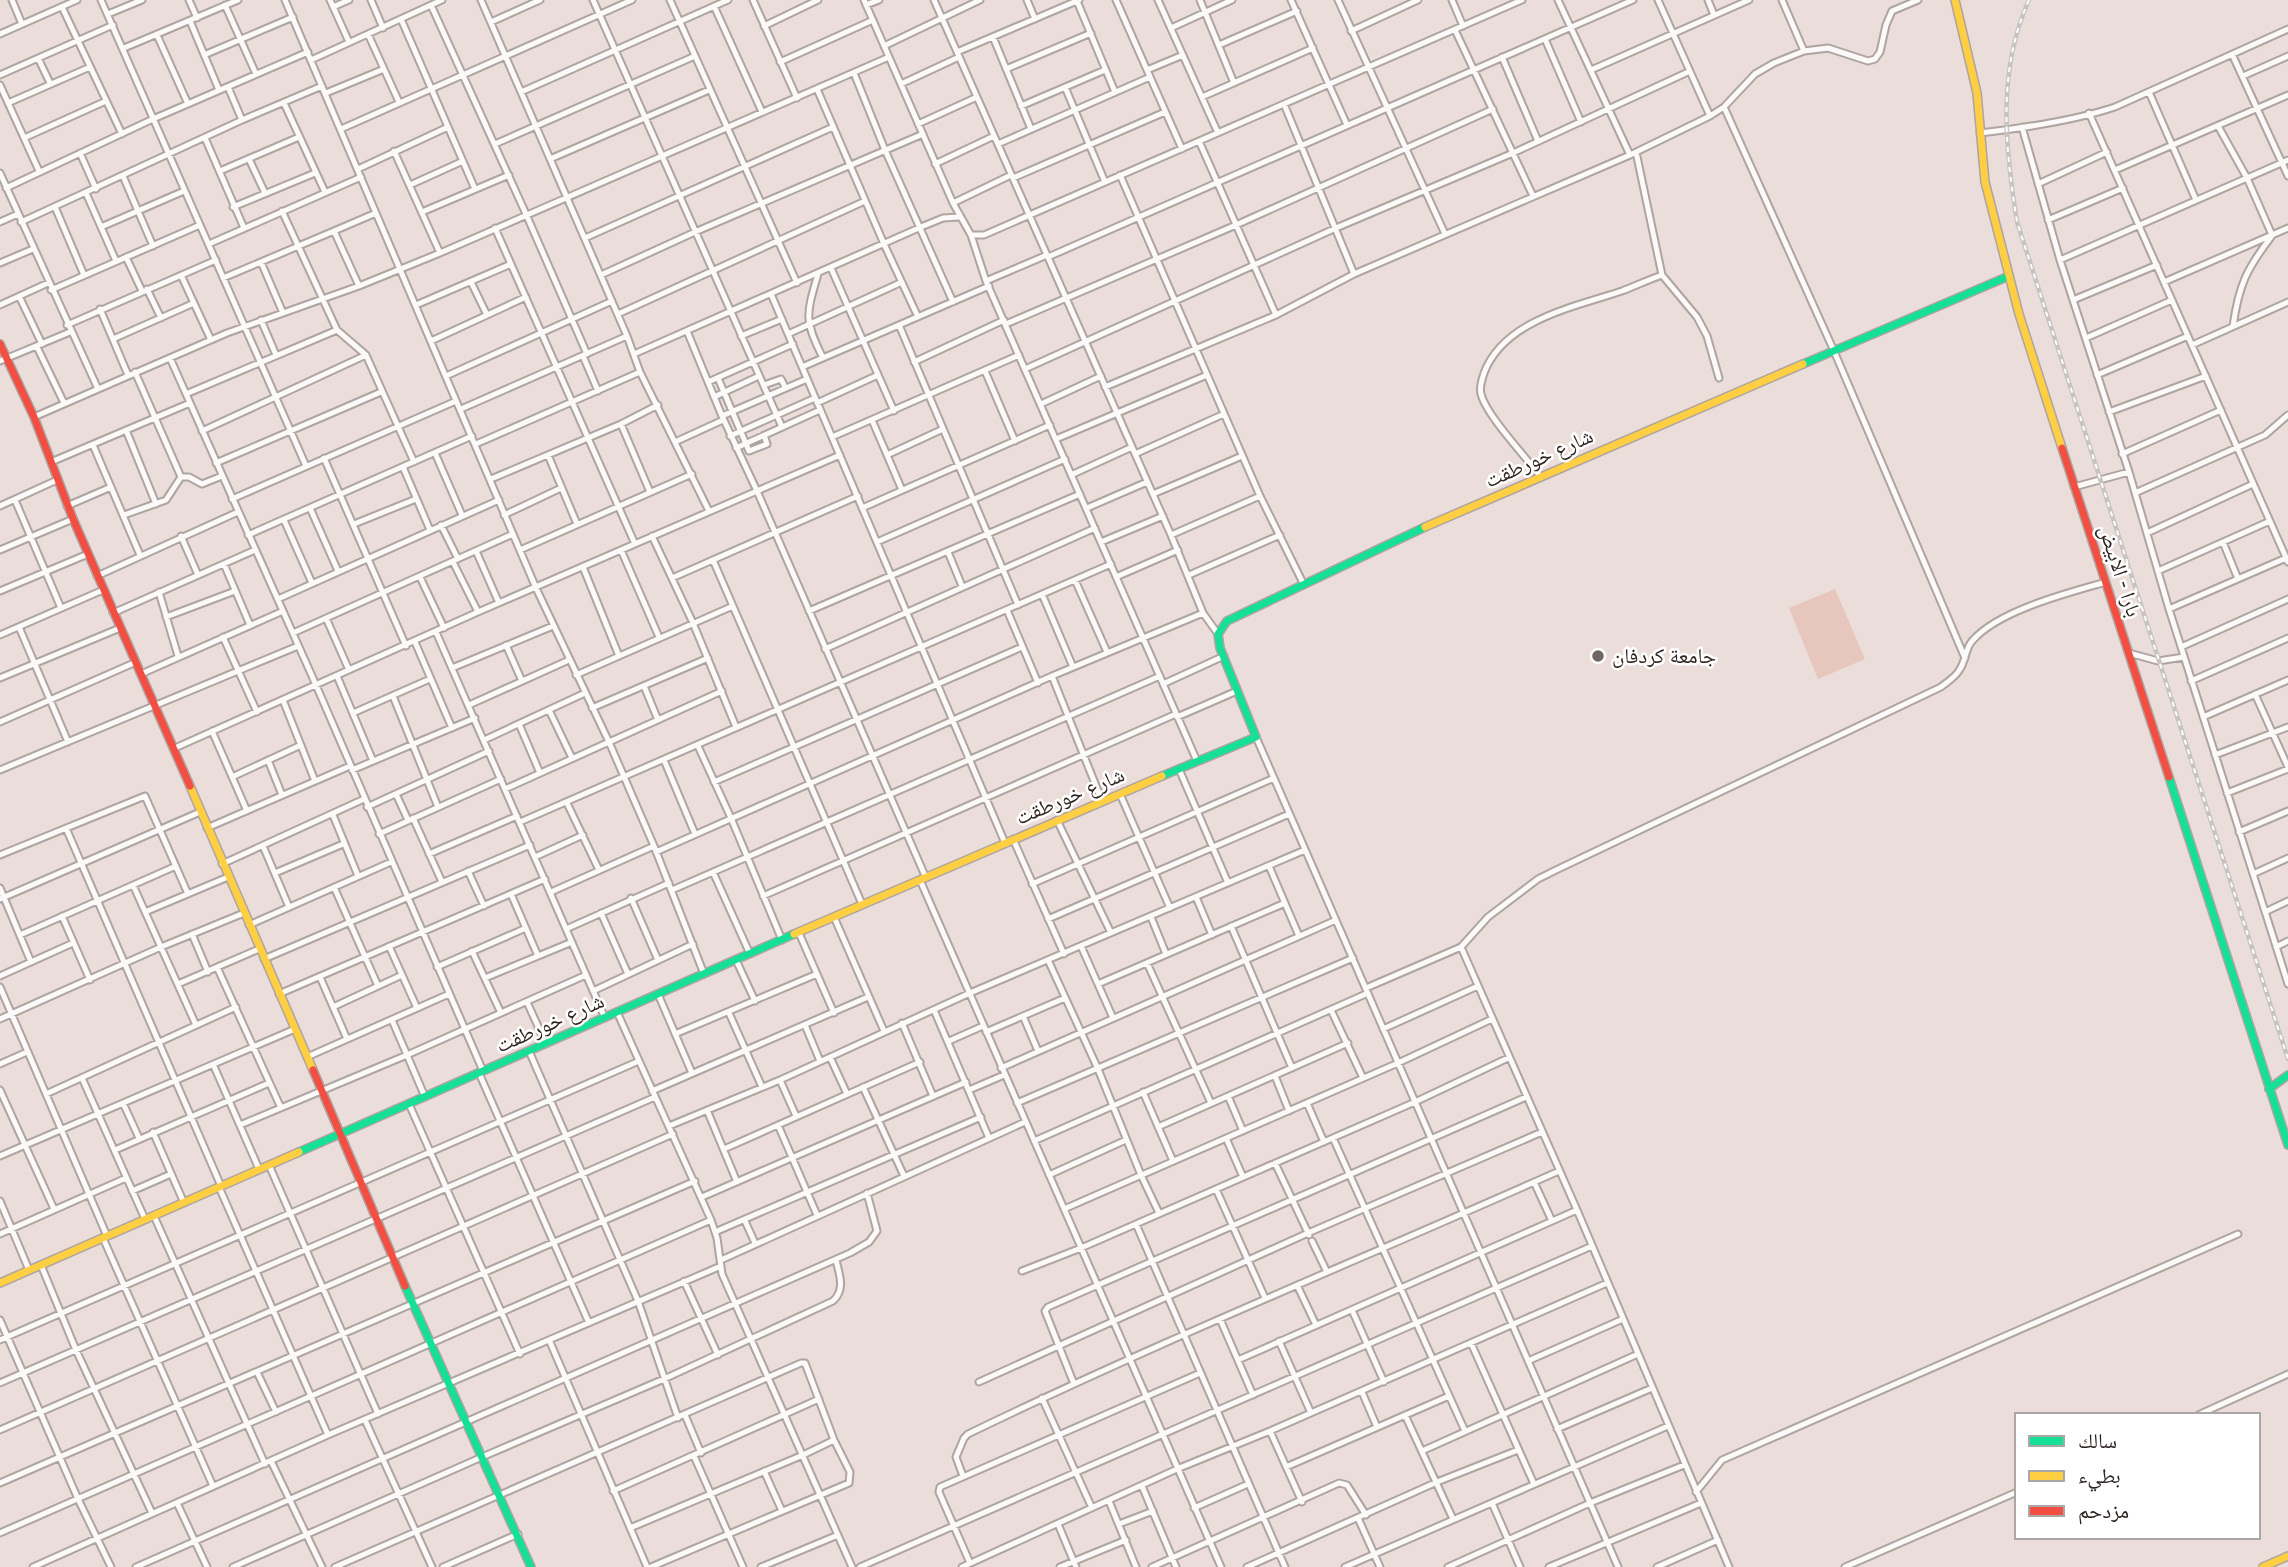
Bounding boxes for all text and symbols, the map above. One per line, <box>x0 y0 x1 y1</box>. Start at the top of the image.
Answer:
street label: شارع خورطقت <box>1480 422 1597 493</box>
street label: بارا - الابيض <box>2093 521 2148 620</box>
place label: جامعة كردفان <box>1612 642 1716 668</box>
marker: جامعة كردفان <box>1590 648 1606 664</box>
street label: شارع خورطقت <box>1011 761 1128 831</box>
street label: شارع خورطقت <box>491 987 608 1058</box>
legend <box>2015 1413 2260 1539</box>
text: سالك <box>2078 1427 2117 1452</box>
text: بطيء <box>2078 1462 2121 1492</box>
text: مزدحم <box>2078 1497 2129 1525</box>

